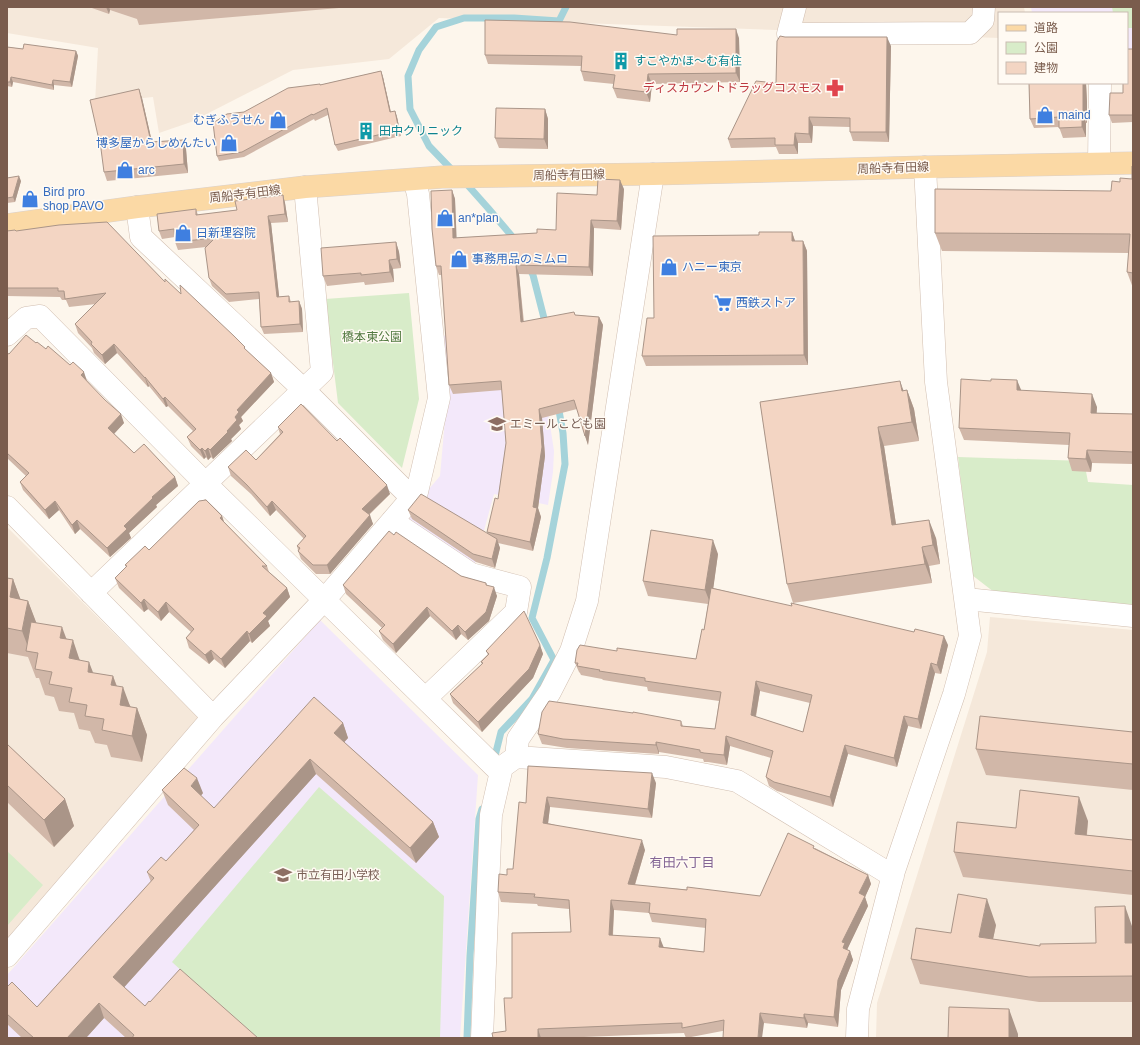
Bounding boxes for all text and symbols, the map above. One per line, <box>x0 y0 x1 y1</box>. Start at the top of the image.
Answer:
legend <box>998 12 1128 84</box>
text: 道路 <box>1034 21 1058 35</box>
text: 公園 <box>1034 41 1058 55</box>
building icon: すこやかほ〜む有住 <box>611 51 631 71</box>
place label: すこやかほ〜む有住 <box>634 54 742 68</box>
text: 建物 <box>1034 61 1058 75</box>
pharmacy icon: ディスカウントドラッグコスモス <box>825 78 845 98</box>
place label: ディスカウントドラッグコスモス <box>643 81 822 95</box>
shop icon: maind <box>1035 105 1055 125</box>
place label: maind <box>1058 108 1091 122</box>
shop icon: むぎふうせん <box>268 110 288 130</box>
place label: むぎふうせん <box>193 113 265 127</box>
building icon: 田中クリニック <box>356 121 376 141</box>
place label: 田中クリニック <box>379 124 463 138</box>
shop icon: 博多屋からしめんたい <box>219 133 239 153</box>
place label: 博多屋からしめんたい <box>96 136 216 150</box>
shop icon: arc <box>115 160 135 180</box>
street label: 周船寺有田線 <box>857 160 929 176</box>
place label: arc <box>138 163 155 177</box>
street label: 周船寺有田線 <box>533 167 605 183</box>
street label: 周船寺有田線 <box>208 183 282 205</box>
place label: Bird pro shop PAVO <box>43 185 104 213</box>
shop icon: Bird pro shop PAVO <box>20 189 40 209</box>
shop icon: an*plan <box>435 208 455 228</box>
place label: an*plan <box>458 211 499 225</box>
shop icon: 日新理容院 <box>173 223 193 243</box>
place label: 日新理容院 <box>196 226 256 240</box>
shop icon: 事務用品のミムロ <box>449 249 469 269</box>
place label: 事務用品のミムロ <box>472 252 568 266</box>
shop icon: ハニー東京 <box>659 257 679 277</box>
place label: ハニー東京 <box>682 260 742 274</box>
supermarket icon: 西鉄ストア <box>713 293 733 313</box>
place label: 西鉄ストア <box>736 296 796 310</box>
park label: 橋本東公園 <box>342 330 402 344</box>
school or university icon: エミールこども園 <box>487 414 507 434</box>
place label: エミールこども園 <box>510 417 606 431</box>
district label: 有田六丁目 <box>649 855 715 870</box>
school or university icon: 市立有田小学校 <box>273 865 293 885</box>
place label: 市立有田小学校 <box>296 868 380 882</box>

